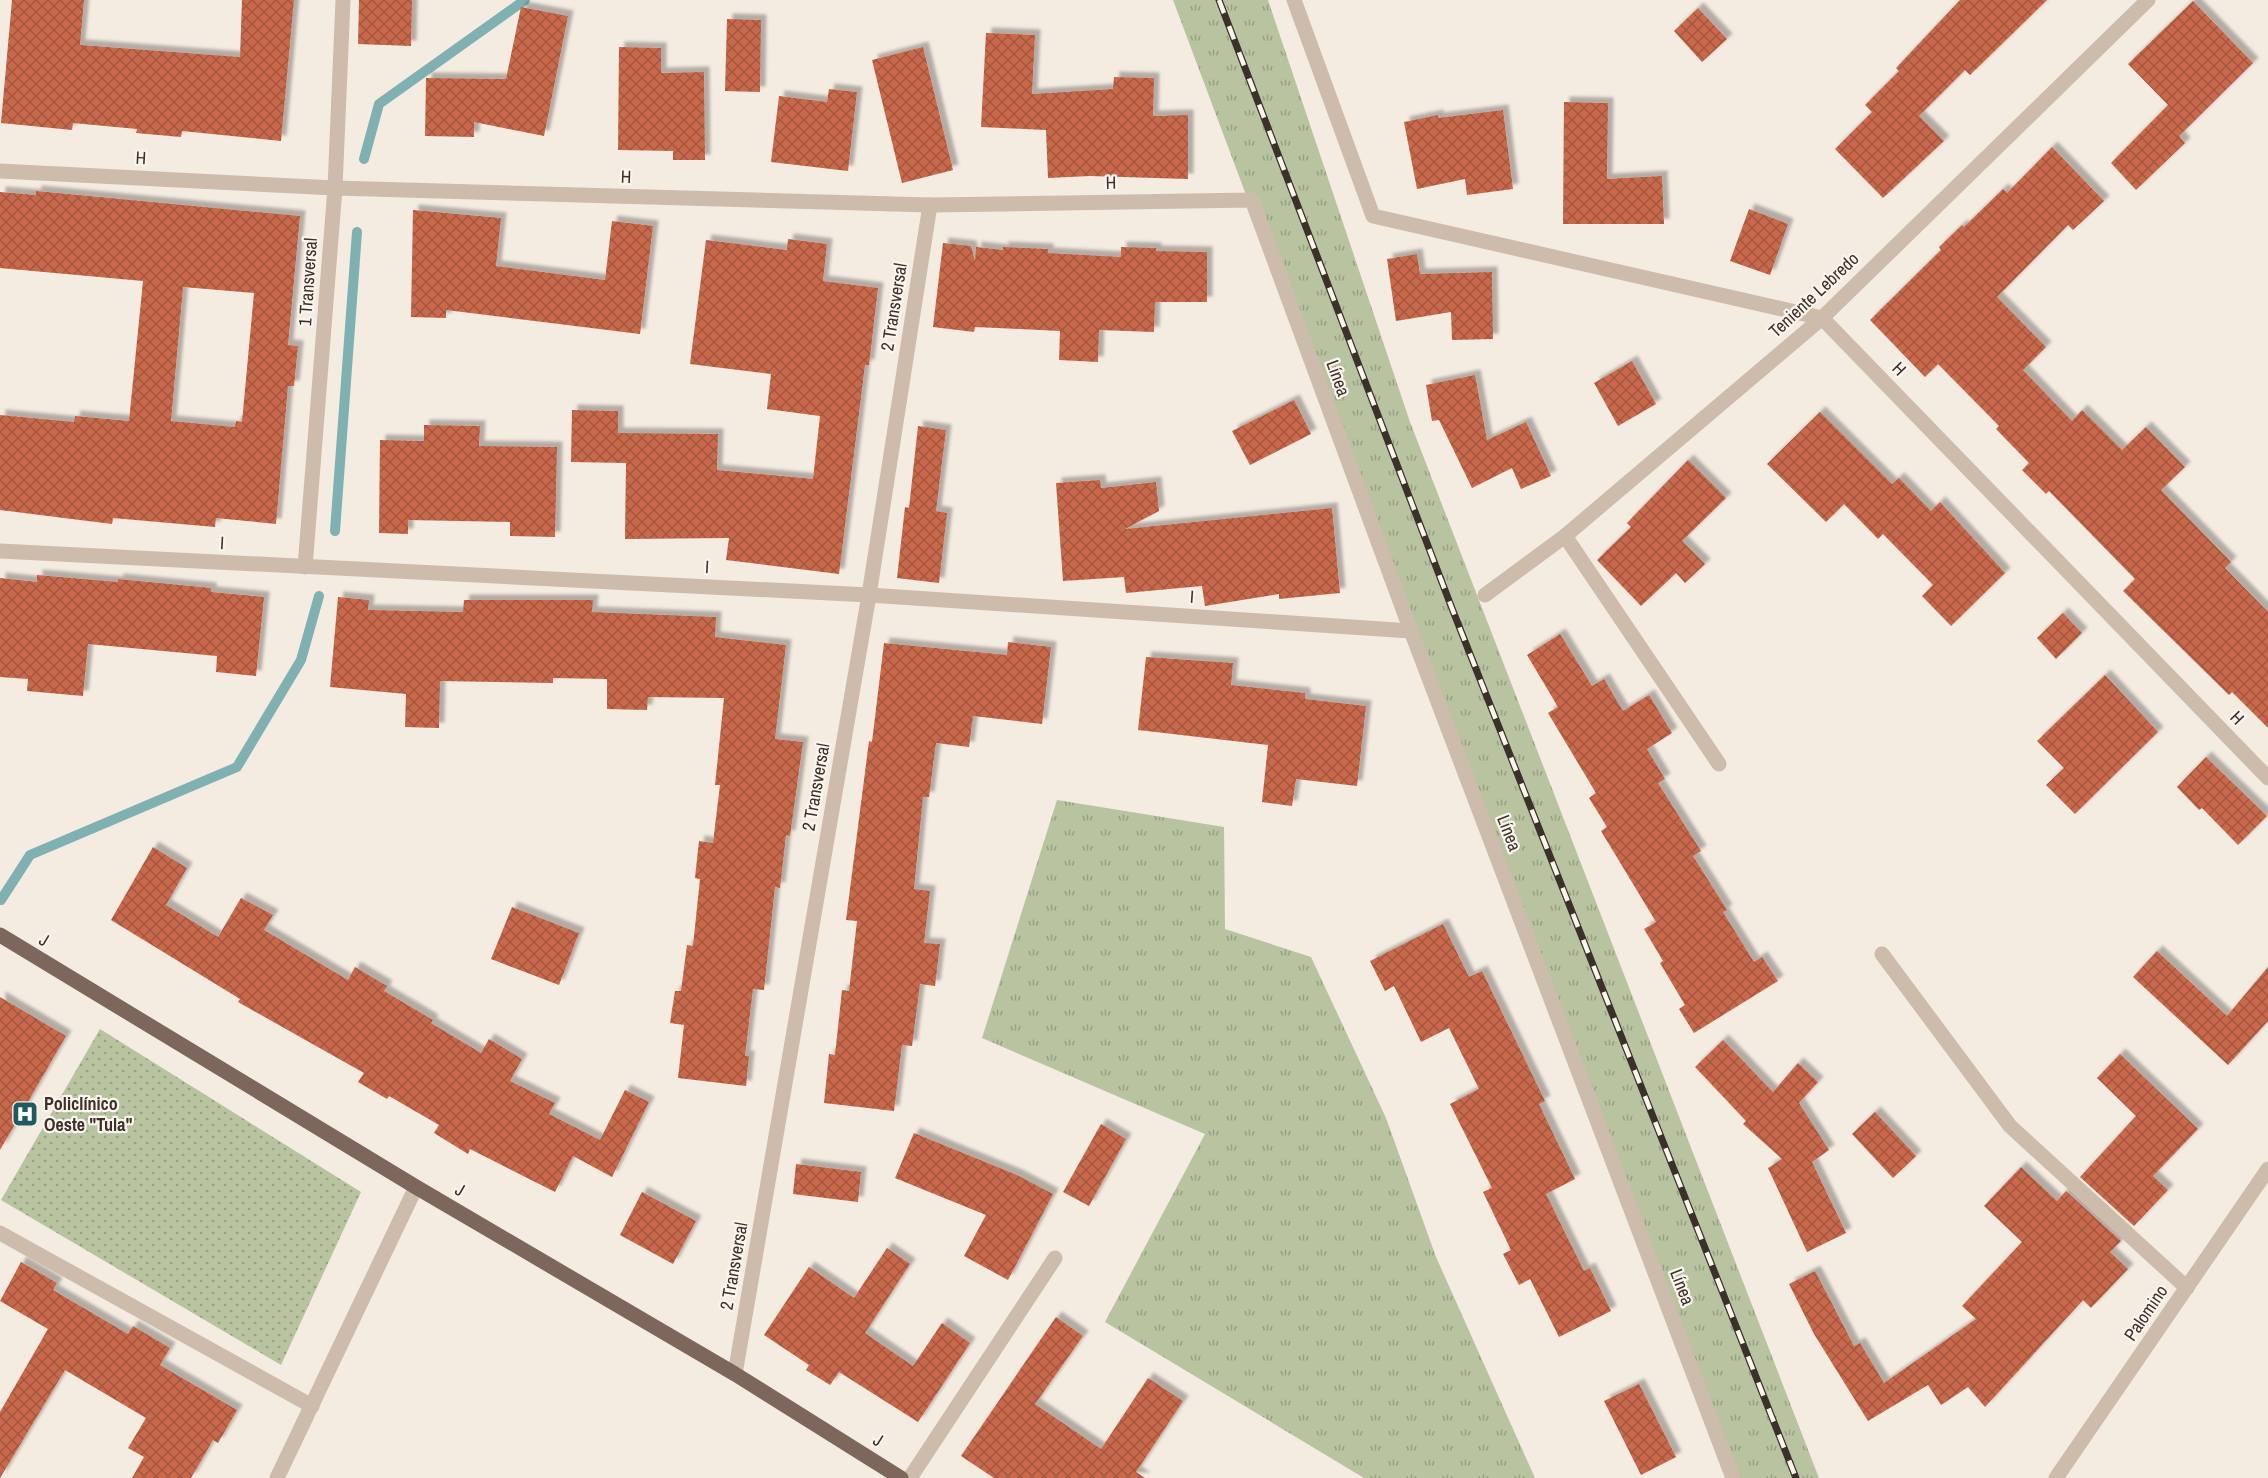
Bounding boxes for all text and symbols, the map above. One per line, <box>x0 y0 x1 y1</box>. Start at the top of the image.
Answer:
street label: H <box>135 145 147 170</box>
street label: H <box>620 164 632 189</box>
street label: H <box>1105 170 1117 195</box>
street label: 1 Transversal <box>292 237 323 327</box>
street label: Teniente Lebredo <box>1763 246 1864 343</box>
street label: 2 Transversal <box>874 261 913 353</box>
street label: Línea <box>1320 356 1357 399</box>
street label: H <box>1887 356 1912 381</box>
street label: I <box>219 530 225 555</box>
street label: I <box>704 554 710 579</box>
street label: I <box>1189 584 1195 609</box>
street label: H <box>2225 705 2250 730</box>
street label: 2 Transversal <box>796 741 836 833</box>
street label: Línea <box>1491 811 1528 855</box>
street label: J <box>35 927 54 952</box>
place label: Policlínico Oeste "Tula" <box>44 1091 132 1137</box>
hospital icon: Policlínico Oeste "Tula" <box>10 1099 40 1129</box>
street label: J <box>451 1177 470 1202</box>
street label: 2 Transversal <box>714 1220 754 1312</box>
street label: Línea <box>1664 1265 1701 1309</box>
street label: Palomino <box>2118 1280 2173 1346</box>
street label: J <box>869 1427 888 1452</box>

